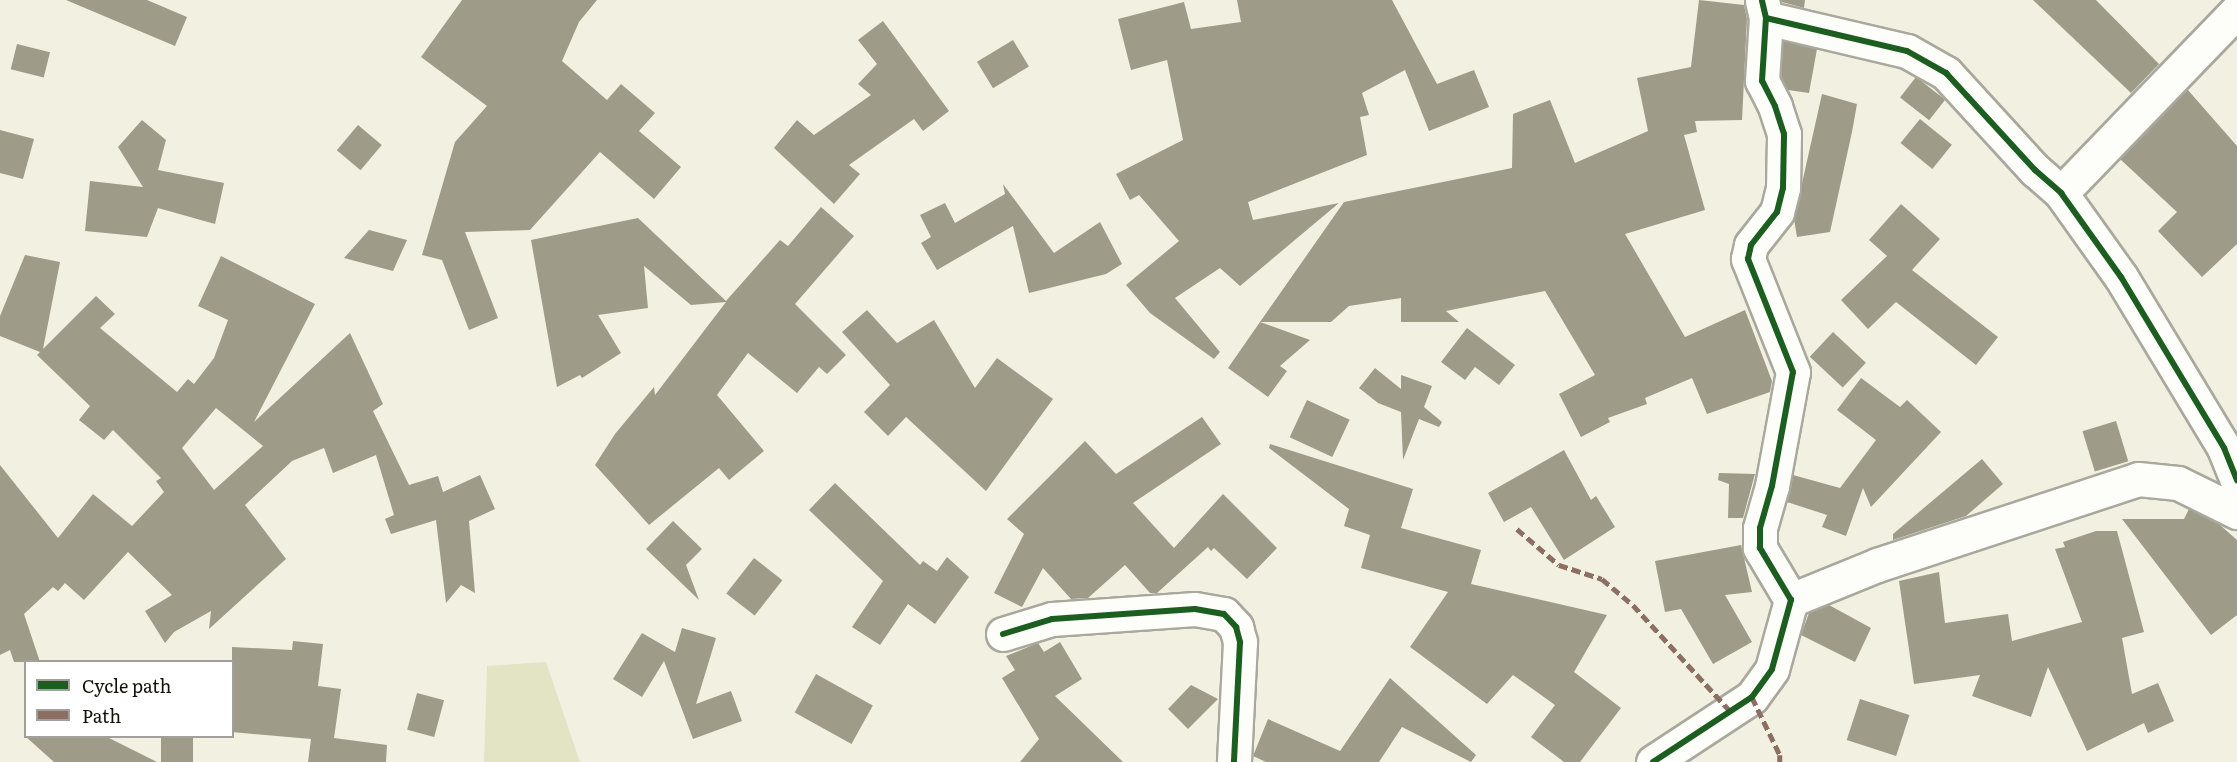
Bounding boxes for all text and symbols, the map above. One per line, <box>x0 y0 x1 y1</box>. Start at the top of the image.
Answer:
legend <box>24 660 234 738</box>
text: Cycle path <box>82 672 171 699</box>
text: Path <box>82 702 121 729</box>

